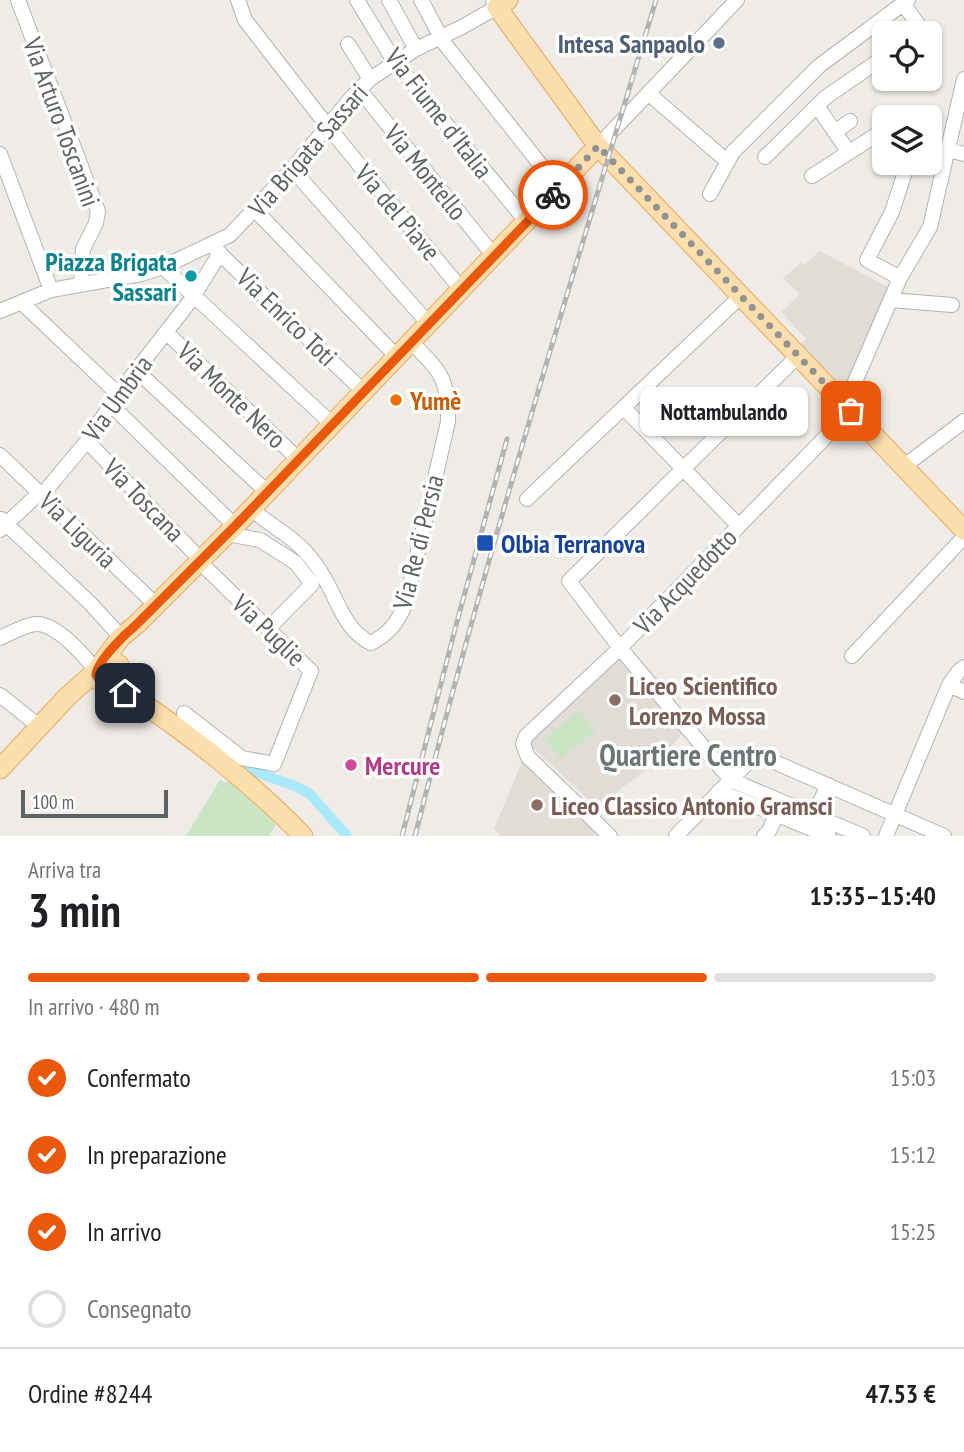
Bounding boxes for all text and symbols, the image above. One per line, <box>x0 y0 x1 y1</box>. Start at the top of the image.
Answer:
map controls <box>872 21 942 175</box>
button: locate <box>872 21 942 91</box>
place label: Intesa Sanpaolo <box>558 27 705 60</box>
street label: Via Arturo Toscanini <box>16 32 108 211</box>
marker: Intesa Sanpaolo <box>711 35 727 51</box>
street label: Via Fiume d'Italia <box>377 41 500 185</box>
street label: Via Brigata Sassari <box>241 77 375 224</box>
button: layers <box>872 105 942 175</box>
street label: Via Montello <box>377 117 475 227</box>
street label: Via del Piave <box>348 156 448 267</box>
courier <box>518 160 588 230</box>
icon: bike <box>534 176 572 214</box>
place label: Piazza Brigata Sassari <box>45 245 177 308</box>
street label: Via Enrico Toti <box>229 260 344 373</box>
marker: Piazza Brigata Sassari <box>183 268 199 284</box>
street label: Via Monte Nero <box>170 334 293 455</box>
street label: Via Umbria <box>74 348 159 448</box>
pin <box>821 381 881 441</box>
place label: Yumè <box>409 384 461 417</box>
callout: Nottambulando <box>641 386 809 436</box>
marker: Yumè <box>388 392 404 408</box>
icon: bag <box>832 392 870 430</box>
text: Nottambulando <box>661 397 787 426</box>
street label: Via Toscana <box>96 451 192 549</box>
street label: Via Re di Persia <box>385 471 451 614</box>
street label: Via Liguria <box>31 484 124 575</box>
street label: Via Acquedotto <box>626 521 744 642</box>
place label: Olbia Terranova <box>501 527 645 560</box>
marker: Olbia Terranova <box>475 533 495 553</box>
street label: Via Puglie <box>225 586 313 673</box>
pin <box>95 663 155 723</box>
place label: Liceo Scientifico Lorenzo Mossa <box>629 669 778 732</box>
icon: home <box>106 674 144 712</box>
marker: Liceo Scientifico Lorenzo Mossa <box>607 692 623 708</box>
district label: Quartiere Centro <box>599 735 777 774</box>
place label: Mercure <box>365 749 440 782</box>
marker: Mercure <box>343 757 359 773</box>
scale bar <box>21 787 168 819</box>
place label: Liceo Classico Antonio Gramsci <box>551 789 833 822</box>
text: 100 m <box>32 790 74 814</box>
marker: Liceo Classico Antonio Gramsci <box>529 797 545 813</box>
text: Arriva tra <box>28 855 101 884</box>
text: 15:35–15:40 <box>809 879 936 912</box>
text: 3 min <box>28 880 121 940</box>
text: In arrivo · 480 m <box>28 992 160 1021</box>
icon: check <box>28 1059 66 1097</box>
text: Confermato <box>87 1061 191 1094</box>
text: 15:03 <box>890 1063 936 1092</box>
icon: check <box>28 1136 66 1174</box>
text: In preparazione <box>87 1138 227 1171</box>
text: 15:12 <box>890 1140 936 1169</box>
icon: check <box>28 1213 66 1251</box>
text: In arrivo <box>87 1215 162 1248</box>
text: 15:25 <box>890 1217 936 1246</box>
text: Consegnato <box>87 1292 191 1325</box>
text: Ordine #8244 <box>28 1377 152 1410</box>
text: 47.53 € <box>866 1377 936 1410</box>

